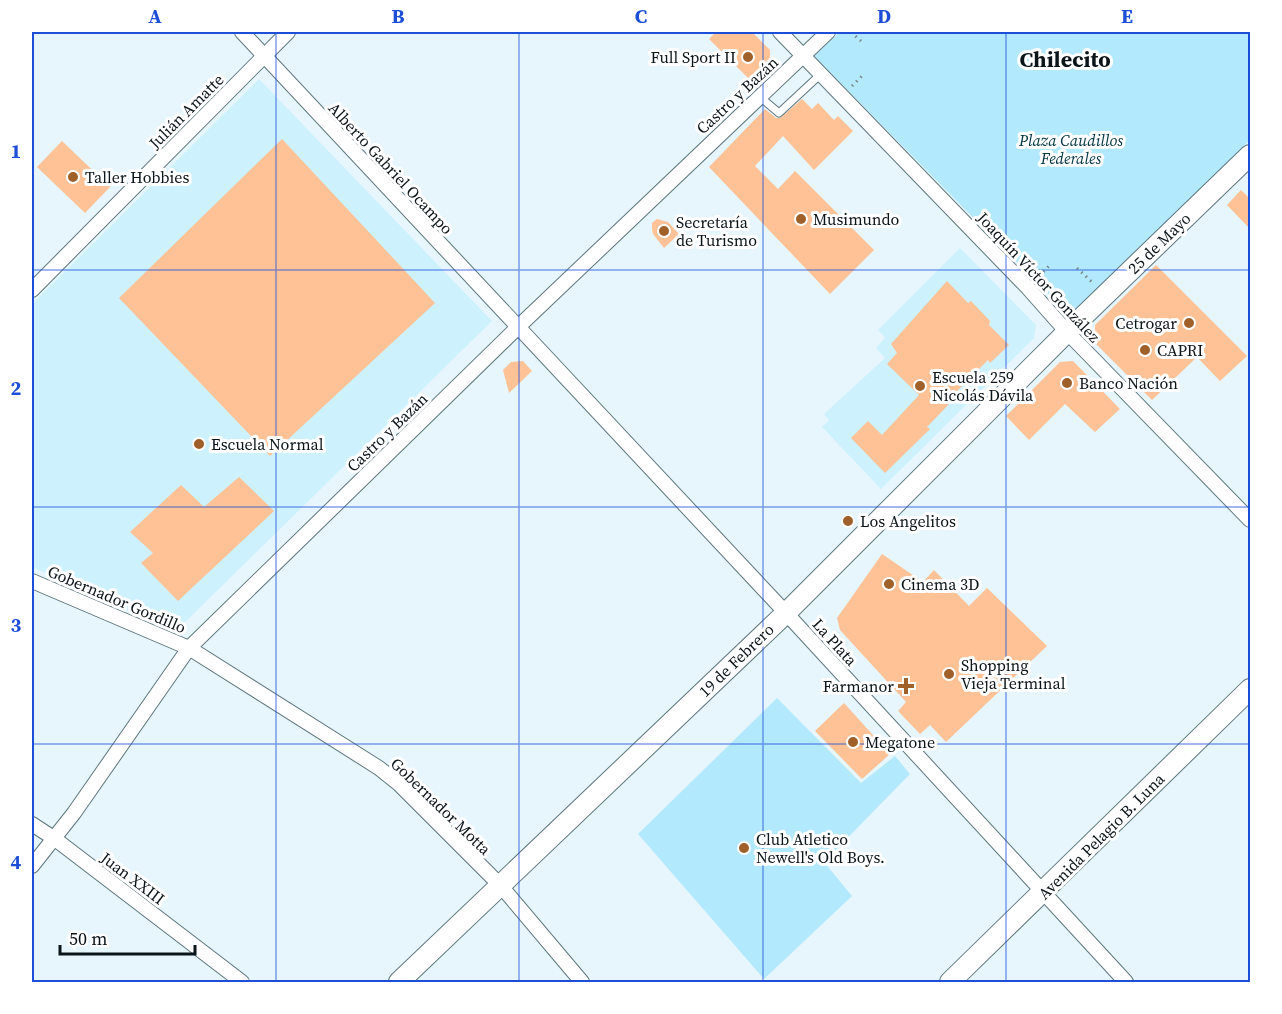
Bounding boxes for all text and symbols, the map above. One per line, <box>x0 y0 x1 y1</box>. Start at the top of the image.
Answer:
text: A <box>148 2 162 30</box>
text: B <box>391 2 405 30</box>
text: C <box>635 2 647 30</box>
text: D <box>877 2 891 30</box>
text: E <box>1121 2 1133 30</box>
district label: Chilecito <box>1019 44 1111 74</box>
place label: Full Sport II <box>650 46 736 68</box>
marker: Full Sport II <box>741 50 755 64</box>
street label: Castro y Bazán <box>691 51 783 139</box>
street label: Julián Amatte <box>143 69 228 154</box>
street label: Alberto Gabriel Ocampo <box>324 97 458 239</box>
park label: Plaza Caudillos Federales <box>1018 129 1123 169</box>
text: 1 <box>11 137 21 165</box>
place label: Taller Hobbies <box>85 166 189 188</box>
marker: Taller Hobbies <box>66 170 80 184</box>
street label: Joaquín Víctor González <box>972 206 1105 347</box>
street label: 25 de Mayo <box>1123 207 1195 279</box>
place label: Musimundo <box>813 208 900 230</box>
place label: Secretaría de Turismo <box>676 211 757 251</box>
marker: Musimundo <box>794 212 808 226</box>
marker: Secretaría de Turismo <box>657 224 671 238</box>
place label: Cetrogar <box>1115 312 1177 334</box>
marker: Cetrogar <box>1182 316 1196 330</box>
place label: CAPRI <box>1157 339 1203 361</box>
marker: CAPRI <box>1138 343 1152 357</box>
place label: Escuela 259 Nicolás Dávila <box>932 366 1034 406</box>
place label: Banco Nación <box>1079 372 1178 394</box>
text: 2 <box>11 374 22 402</box>
marker: Banco Nación <box>1060 376 1074 390</box>
marker: Escuela 259 Nicolás Dávila <box>913 379 927 393</box>
street label: Castro y Bazán <box>342 388 433 476</box>
place label: Escuela Normal <box>211 433 324 455</box>
marker: Escuela Normal <box>192 437 206 451</box>
place label: Los Angelitos <box>860 510 956 532</box>
marker: Los Angelitos <box>841 514 855 528</box>
street label: Gobernador Gordillo <box>44 560 190 638</box>
place label: Cinema 3D <box>901 573 979 595</box>
marker: Cinema 3D <box>882 577 896 591</box>
text: 3 <box>11 611 22 639</box>
street label: La Plata <box>808 613 863 671</box>
street label: 19 de Febrero <box>694 618 779 702</box>
place label: Shopping Vieja Terminal <box>961 654 1066 694</box>
marker: Shopping Vieja Terminal <box>942 667 956 681</box>
place label: Farmanor <box>823 675 894 697</box>
marker: Farmanor <box>899 679 913 693</box>
place label: Megatone <box>865 731 935 753</box>
marker: Megatone <box>846 735 860 749</box>
street label: Gobernador Motta <box>386 752 496 860</box>
street label: Avenida Pelagio B. Luna <box>1033 767 1170 904</box>
place label: Club Atletico Newell's Old Boys. <box>756 828 885 868</box>
marker: Club Atletico Newell's Old Boys. <box>737 841 751 855</box>
street label: Juan XXIII <box>96 846 170 909</box>
text: 4 <box>11 848 22 876</box>
scale bar <box>60 918 195 956</box>
text: 50 m <box>69 926 107 951</box>

